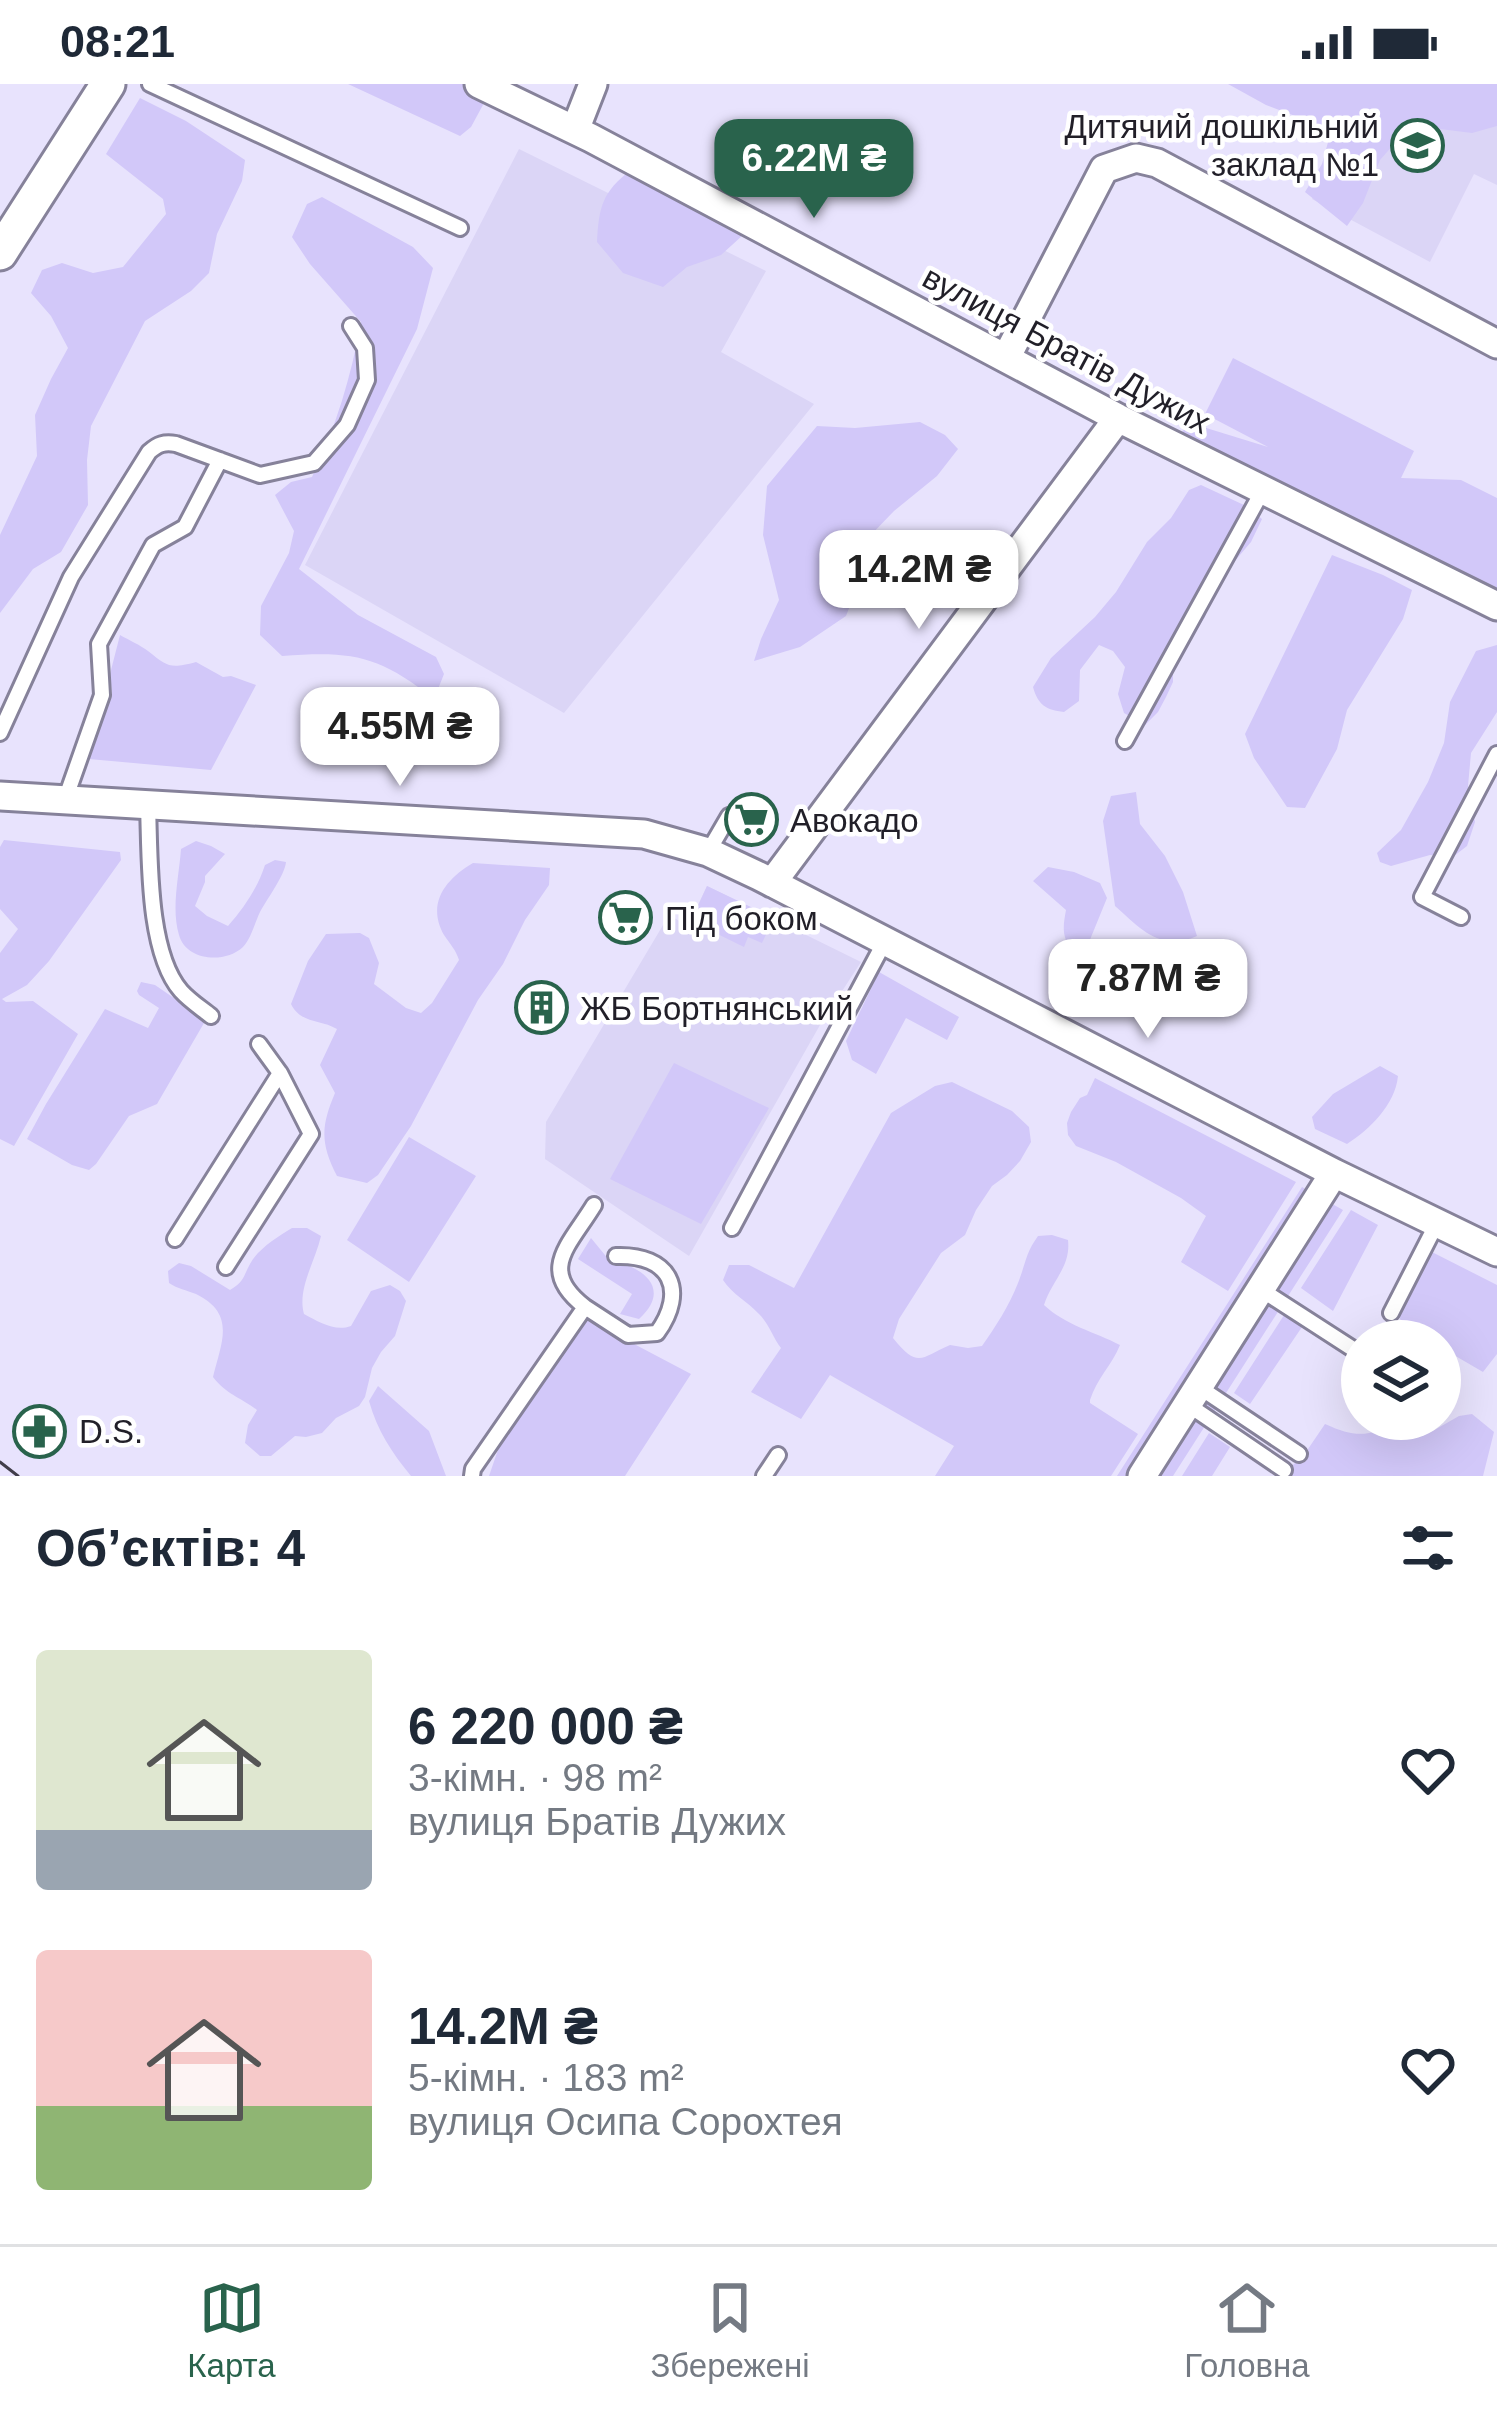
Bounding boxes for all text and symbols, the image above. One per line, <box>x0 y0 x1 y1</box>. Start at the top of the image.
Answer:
text: 08:21 <box>60 16 175 67</box>
place label: Дитячий дошкільний заклад №1 <box>1065 108 1379 183</box>
school or university icon: Дитячий дошкільний заклад №1 <box>1390 117 1446 173</box>
pin: 6.22M ₴ <box>703 119 925 221</box>
text: 6.22M ₴ <box>741 136 887 179</box>
street label: вулиця Братів Дужих <box>917 258 1217 441</box>
pin: 14.2M ₴ <box>808 530 1030 632</box>
text: 14.2M ₴ <box>846 547 992 590</box>
pin: 4.55M ₴ <box>289 687 511 789</box>
text: 4.55M ₴ <box>327 704 473 747</box>
supermarket icon: Авокадо <box>723 792 779 848</box>
place label: Авокадо <box>790 802 919 839</box>
supermarket icon: Під боком <box>598 890 654 946</box>
place label: Під боком <box>665 900 818 937</box>
pin: 7.87M ₴ <box>1037 939 1259 1041</box>
text: 7.87M ₴ <box>1075 956 1221 999</box>
building icon: ЖБ Бортнянський <box>513 980 569 1036</box>
place label: ЖБ Бортнянський <box>580 990 853 1027</box>
map controls <box>1341 1320 1461 1440</box>
button: layers <box>1341 1320 1461 1440</box>
pharmacy icon: D.S. <box>12 1403 68 1459</box>
place label: D.S. <box>79 1413 143 1450</box>
icon: filters <box>1395 1515 1461 1581</box>
text: Об’єктів: 4 <box>36 1520 305 1577</box>
icon: home <box>132 1698 276 1842</box>
text: 6 220 000 ₴ <box>408 1698 683 1755</box>
icon: heart <box>1395 1737 1461 1803</box>
text: 3-кімн. · 98 m² <box>408 1756 662 1799</box>
text: вулиця Братів Дужих <box>408 1800 786 1843</box>
icon: home <box>132 1998 276 2142</box>
text: 14.2M ₴ <box>408 1998 598 2055</box>
icon: heart <box>1395 2037 1461 2103</box>
text: 5-кімн. · 183 m² <box>408 2056 684 2099</box>
text: вулиця Осипа Сорохтея <box>408 2100 843 2143</box>
tab: Карта <box>187 2275 276 2385</box>
tab: Збережені <box>650 2275 810 2385</box>
tab: Головна <box>1184 2275 1310 2385</box>

